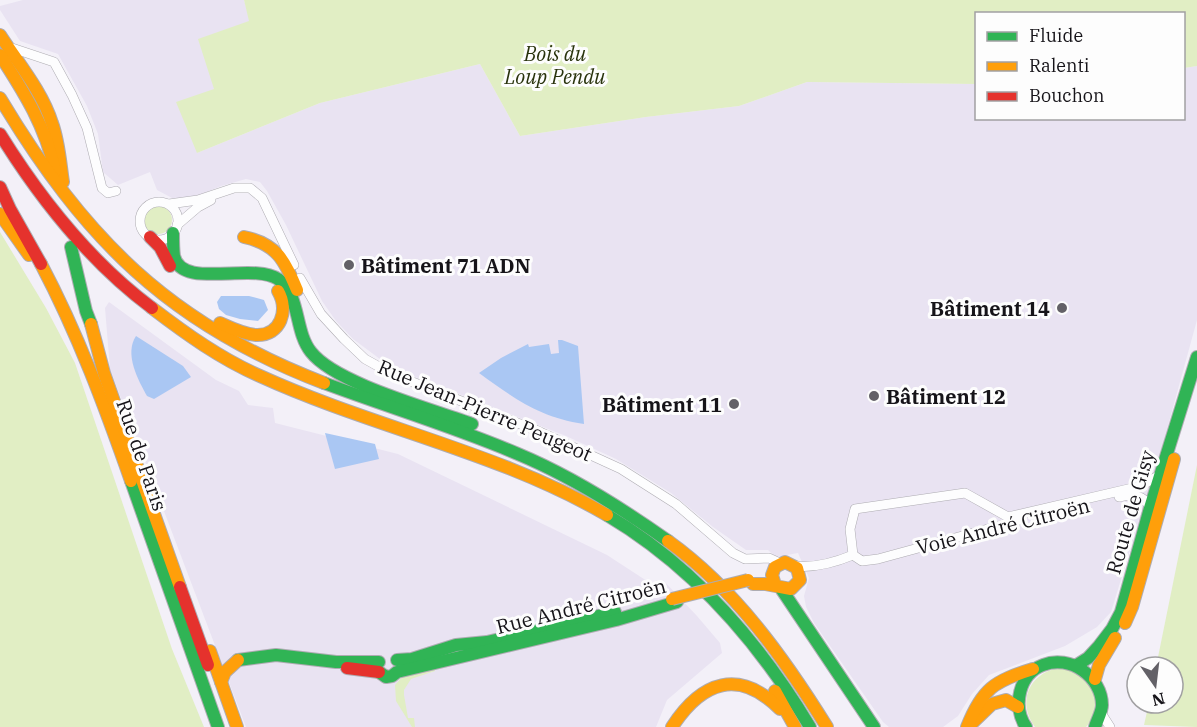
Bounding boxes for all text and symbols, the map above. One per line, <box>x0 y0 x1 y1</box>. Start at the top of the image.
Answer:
legend <box>975 12 1185 120</box>
text: Fluide <box>1029 24 1083 47</box>
park label: Bois du Loup Pendu <box>504 40 606 90</box>
text: Ralenti <box>1029 54 1090 77</box>
text: Bouchon <box>1029 84 1105 107</box>
place label: Bâtiment 71 ADN <box>361 252 530 279</box>
marker: Bâtiment 71 ADN <box>342 258 356 272</box>
place label: Bâtiment 14 <box>930 295 1050 322</box>
marker: Bâtiment 14 <box>1055 301 1069 315</box>
street label: Rue Jean-Pierre Peugeot <box>374 353 596 467</box>
place label: Bâtiment 12 <box>886 383 1006 410</box>
marker: Bâtiment 12 <box>867 389 881 403</box>
place label: Bâtiment 11 <box>602 391 722 418</box>
street label: Rue de Paris <box>110 395 174 515</box>
marker: Bâtiment 11 <box>727 397 741 411</box>
street label: Route de Gisy <box>1099 447 1161 577</box>
street label: Voie André Citroën <box>913 491 1093 561</box>
street label: Rue André Citroën <box>493 572 669 640</box>
north arrow <box>1125 655 1185 715</box>
text: N <box>1150 688 1167 711</box>

